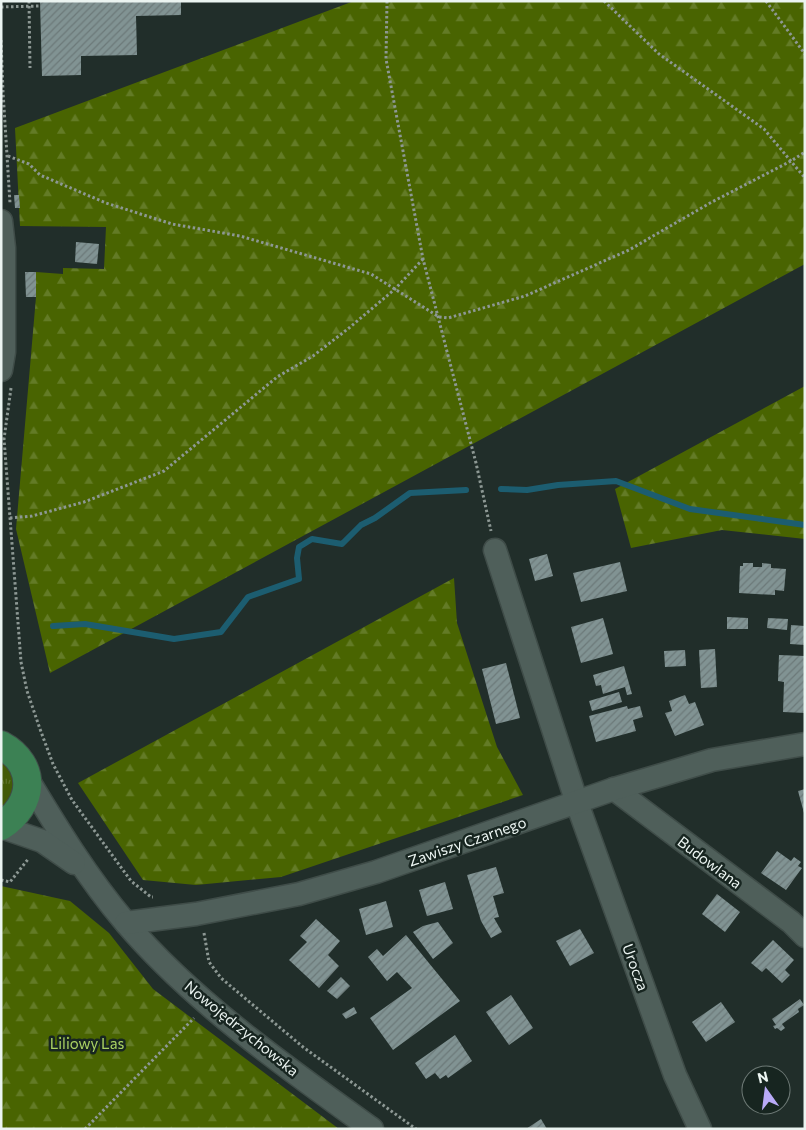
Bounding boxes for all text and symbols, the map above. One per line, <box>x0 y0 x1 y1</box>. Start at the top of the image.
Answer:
street label: Zawiszy Czarnego <box>406 812 528 870</box>
street label: Budowlana <box>674 832 746 892</box>
street label: Urocza <box>619 941 653 993</box>
street label: Nowojędrzychowska <box>181 976 303 1080</box>
park label: Liliowy Las <box>50 1034 125 1052</box>
north arrow <box>741 1065 791 1115</box>
text: N <box>756 1067 770 1086</box>

